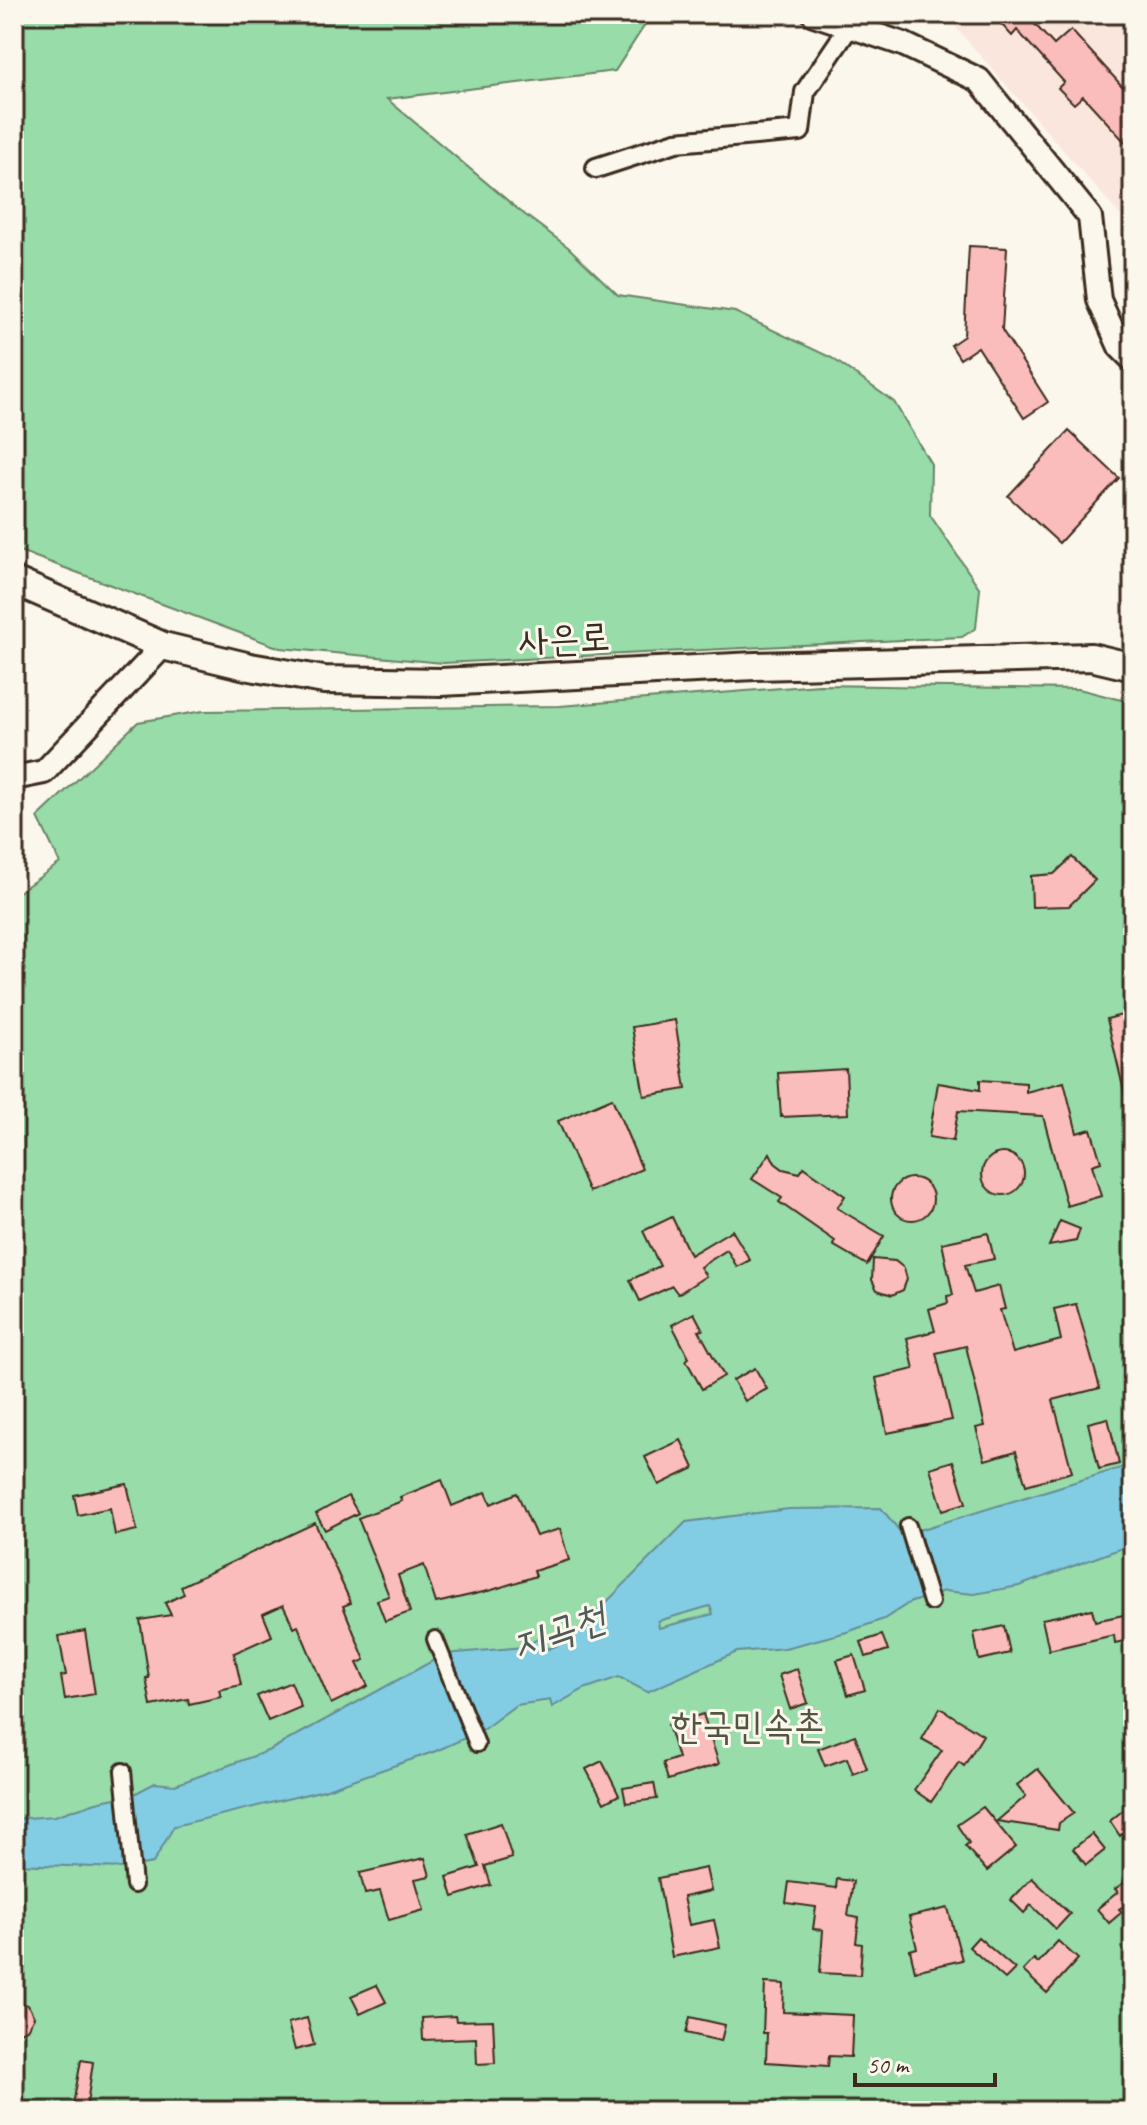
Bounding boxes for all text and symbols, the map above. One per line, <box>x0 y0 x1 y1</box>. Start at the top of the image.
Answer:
street label: 사은로 <box>517 613 611 664</box>
water label: 지곡천 <box>505 1590 616 1670</box>
park label: 한국민속촌 <box>672 1702 824 1749</box>
scale bar <box>855 2037 995 2087</box>
text: 50 m <box>867 2050 910 2080</box>

